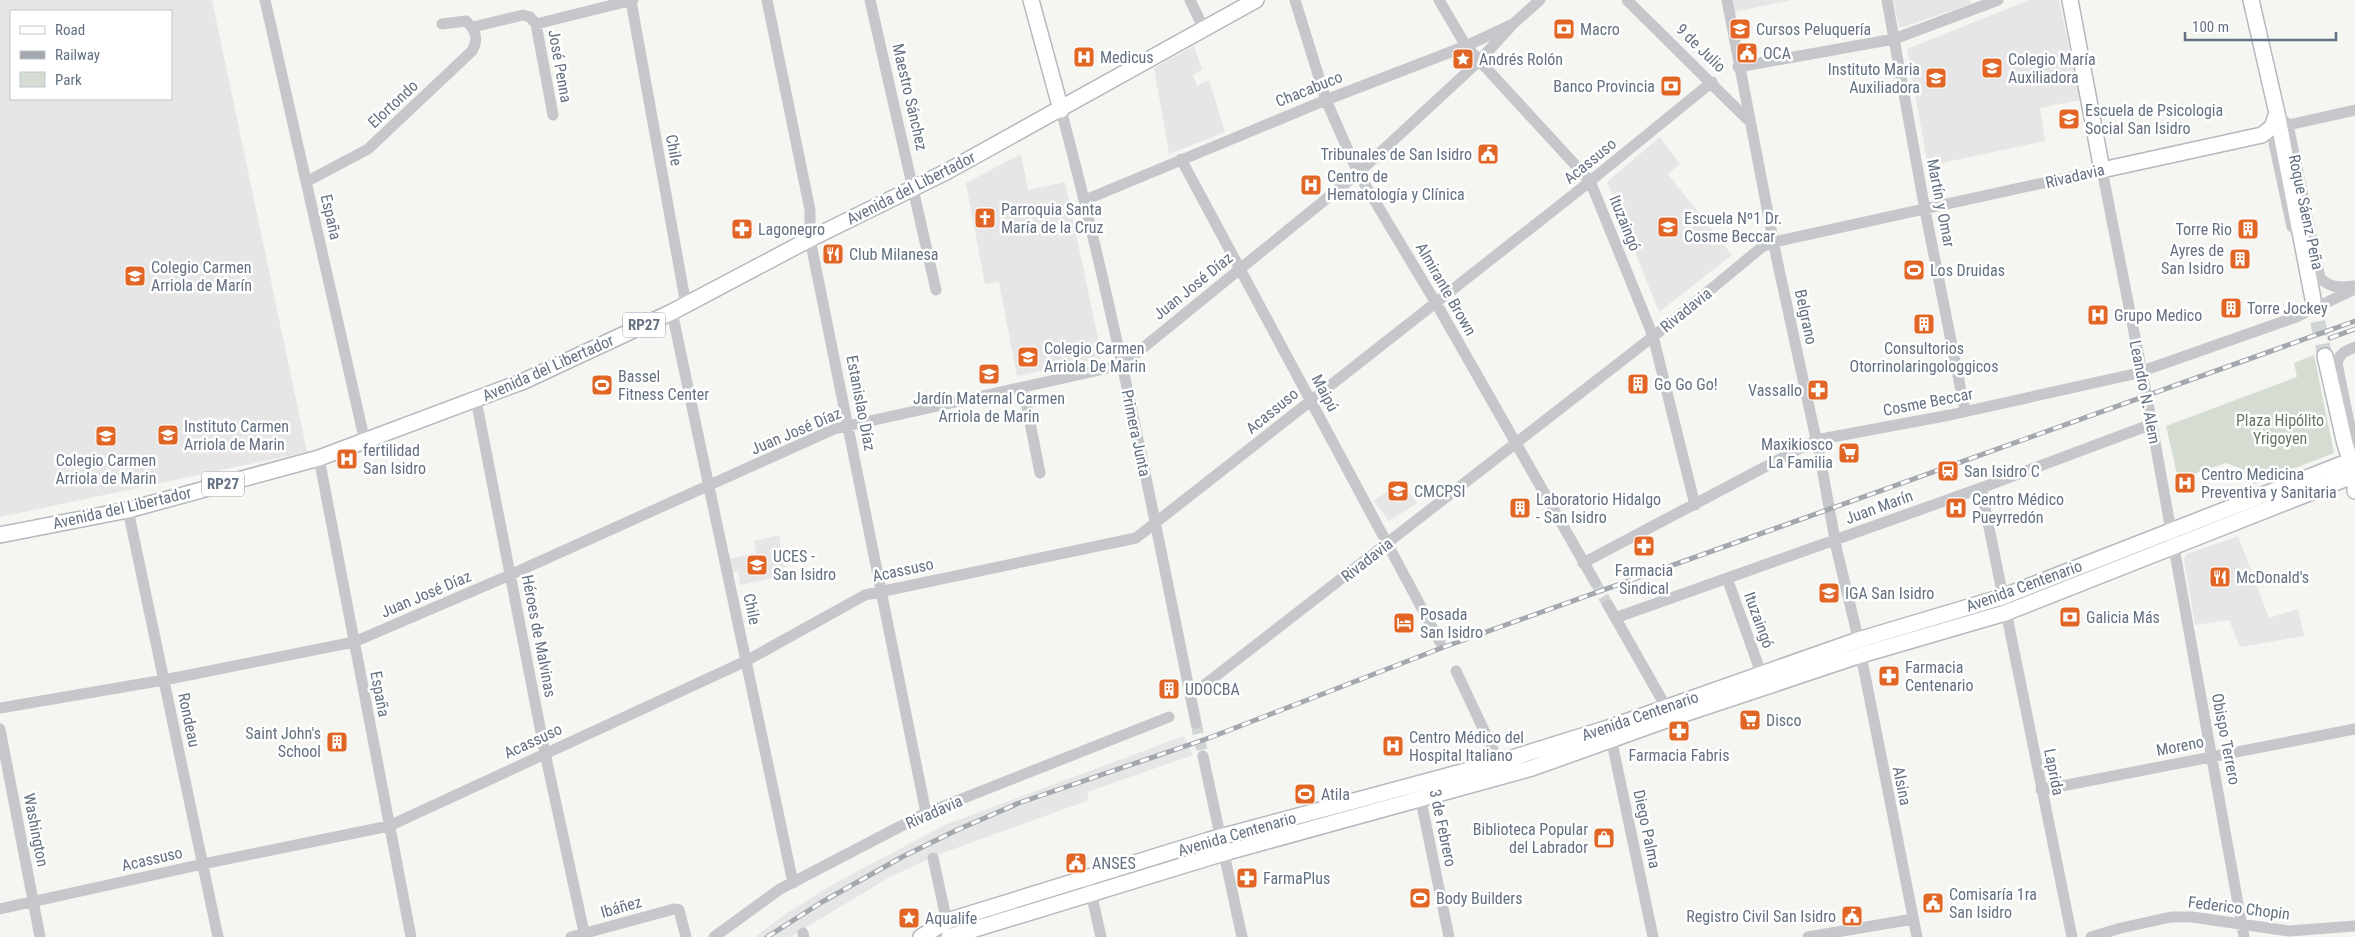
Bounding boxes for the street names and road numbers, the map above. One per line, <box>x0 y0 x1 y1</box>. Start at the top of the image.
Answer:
street label: 9 de Julio <box>1672 20 1730 76</box>
street label: José Penna <box>544 28 576 104</box>
street label: Maestro Sánchez <box>888 42 932 152</box>
street label: Chacabuco <box>1273 67 1345 111</box>
street label: Elortondo <box>364 76 422 132</box>
street label: Chile <box>662 133 686 167</box>
street label: Acassuso <box>1560 134 1620 188</box>
street label: Avenida del Libertador <box>844 147 979 229</box>
street label: Roque Sáenz Peña <box>2285 153 2327 271</box>
street label: Martín y Omar <box>1923 157 1959 249</box>
street label: Rivadavia <box>2044 160 2106 192</box>
street label: España <box>317 192 345 242</box>
street label: Ituzaingó <box>1605 192 1645 254</box>
street label: Almirante Brown <box>1412 239 1480 339</box>
street label: Juan José Díaz <box>1150 248 1236 324</box>
street label: Rivadavia <box>1657 284 1715 336</box>
street label: Belgrano <box>1791 288 1821 346</box>
road number: RP27 <box>623 312 665 338</box>
street label: Avenida del Libertador <box>479 330 617 406</box>
street label: Leandro N. Alem <box>2126 339 2164 445</box>
street label: Estanislao Díaz <box>842 354 880 452</box>
street label: Maipú <box>1307 371 1343 415</box>
street label: Acassuso <box>1242 384 1302 438</box>
street label: Cosme Beccar <box>1881 384 1975 420</box>
street label: Primera Junta <box>1118 388 1154 478</box>
street label: Juan José Díaz <box>748 403 844 459</box>
road number: RP27 <box>202 472 244 496</box>
street label: Avenida del Libertador <box>51 483 193 533</box>
street label: Juan Marín <box>1843 486 1915 528</box>
street label: Rivadavia <box>1337 534 1397 586</box>
street label: Acassuso <box>871 554 935 586</box>
street label: Avenida Centenario <box>1963 556 2085 616</box>
street label: Juan José Díaz <box>378 566 474 622</box>
street label: Héroes de Malvinas <box>518 573 560 699</box>
street label: Ituzaingó <box>1740 589 1778 651</box>
street label: Chile <box>739 592 765 626</box>
street label: España <box>366 670 394 718</box>
street label: Avenida Centenario <box>1579 687 1701 745</box>
street label: Rondeau <box>174 691 204 749</box>
street label: Obispo Terrero <box>2208 692 2244 786</box>
street label: Acassuso <box>501 719 565 763</box>
street label: Moreno <box>2155 732 2205 760</box>
street label: Laprida <box>2040 747 2068 797</box>
street label: Alsina <box>1889 765 1915 807</box>
street label: 3 de Febrero <box>1426 788 1460 868</box>
street label: Diego Palma <box>1629 788 1665 870</box>
street label: Rivadavia <box>903 791 965 833</box>
street label: Washington <box>20 792 52 868</box>
street label: Avenida Centenario <box>1176 808 1298 860</box>
street label: Acassuso <box>120 843 184 875</box>
street label: Ibáñez <box>598 892 644 922</box>
street label: Federico Chopin <box>2187 892 2291 924</box>

